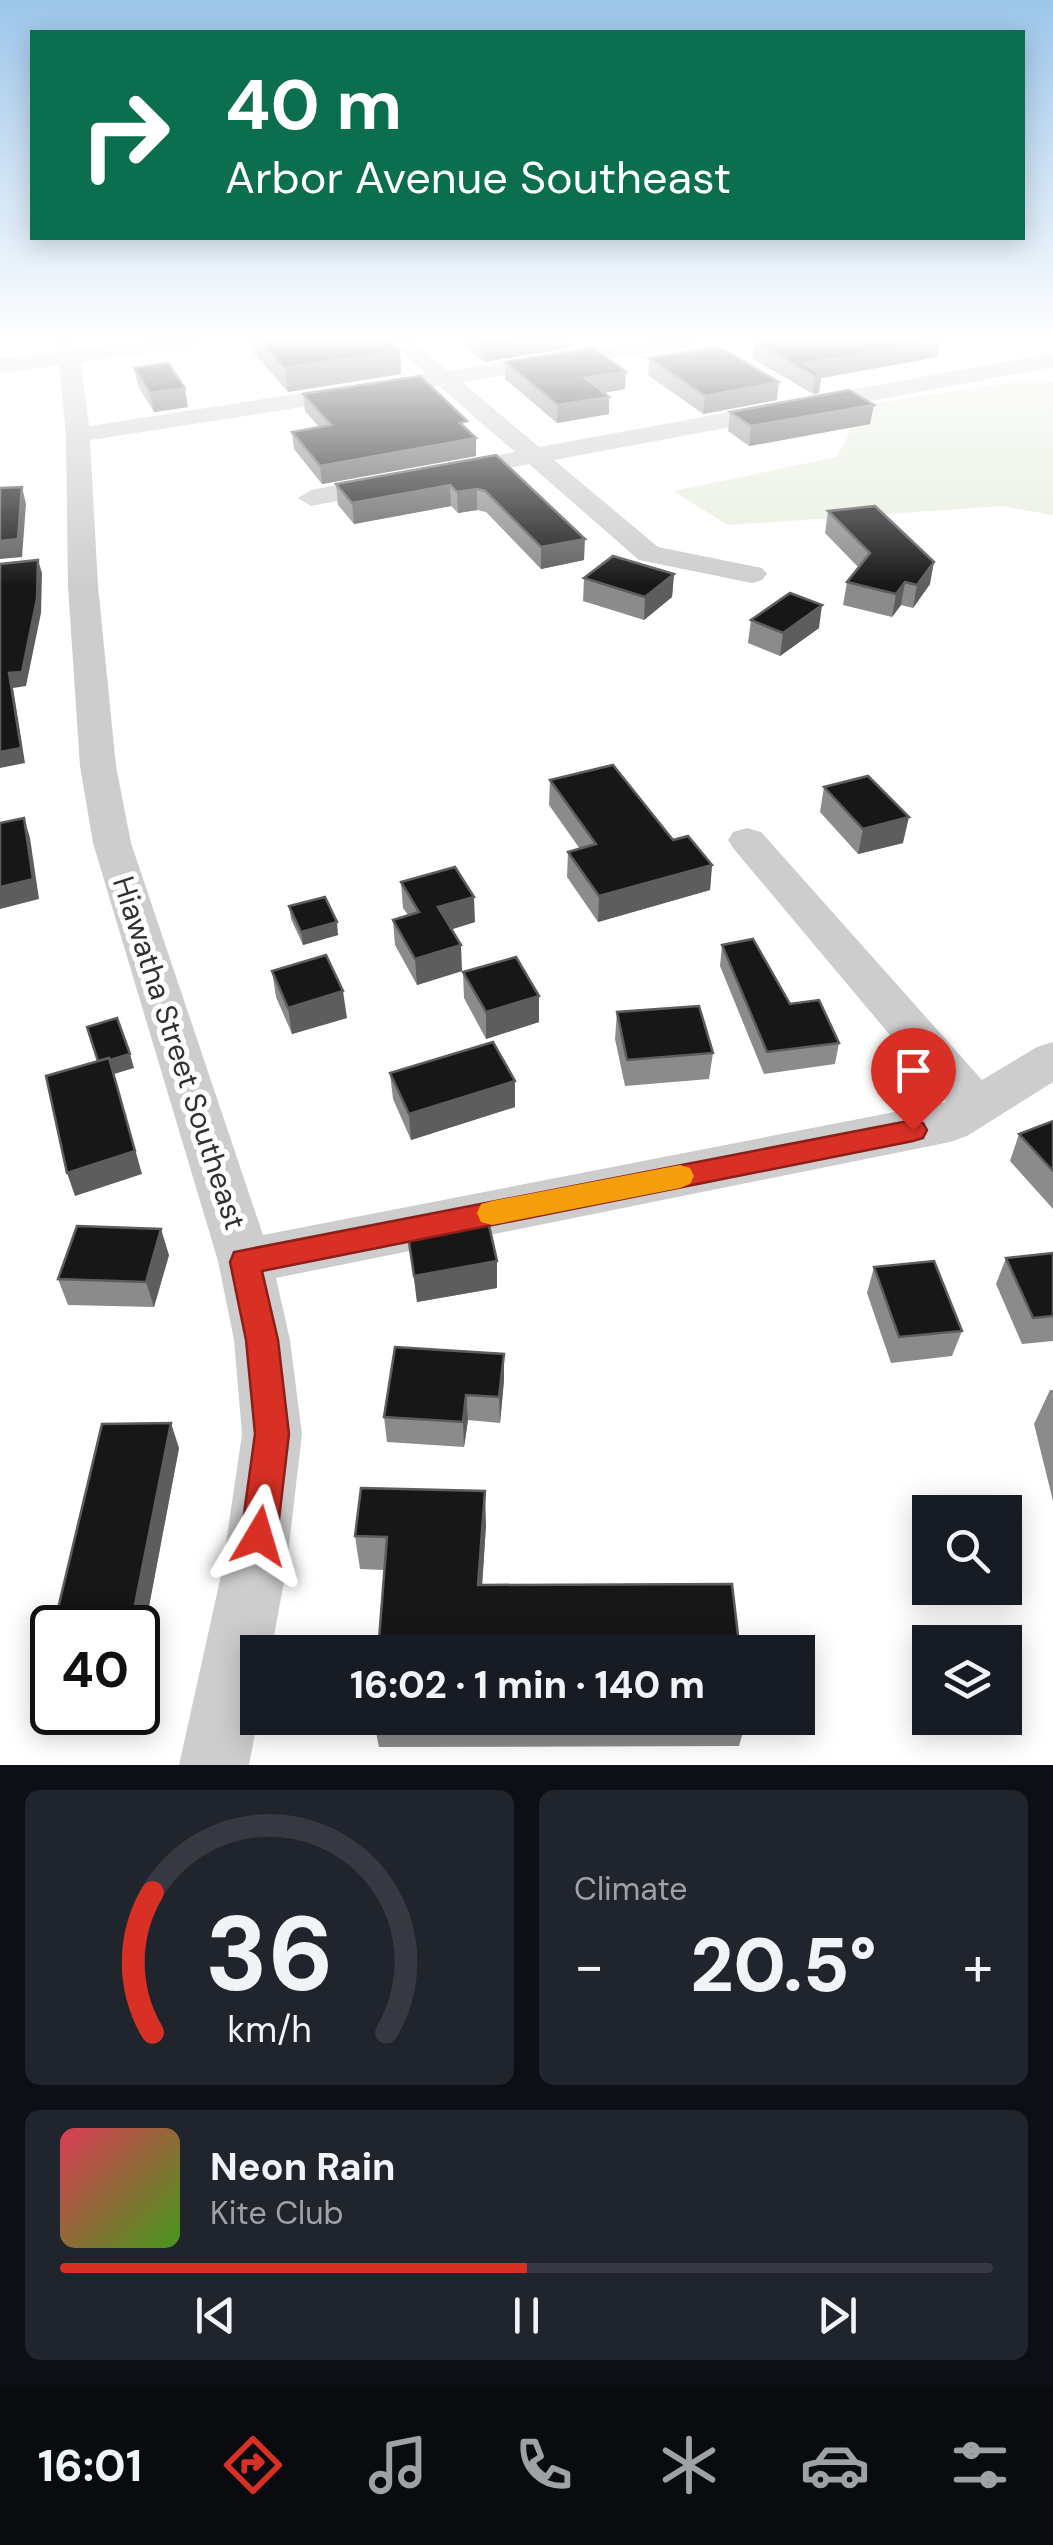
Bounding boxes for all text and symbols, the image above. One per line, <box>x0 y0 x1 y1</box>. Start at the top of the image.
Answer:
text: 40 m <box>225 60 402 151</box>
icon: right <box>60 70 190 200</box>
text: Arbor Avenue Southeast <box>225 148 731 207</box>
street label: Hiawatha Street Southeast <box>104 871 255 1234</box>
pin <box>871 1028 956 1131</box>
icon: arrive <box>886 1043 941 1098</box>
position arrow <box>207 1484 311 1588</box>
map controls <box>912 1495 1022 1735</box>
button: search <box>912 1495 1022 1605</box>
speed limit sign: 40 <box>30 1605 160 1735</box>
button: layers <box>912 1625 1022 1735</box>
text: 16:02 · 1 min · 140 m <box>350 1660 705 1710</box>
text: Climate <box>574 1868 688 1910</box>
text: 36 <box>205 1887 334 2022</box>
text: 20.5° <box>690 1917 877 2014</box>
text: − <box>574 1930 604 2002</box>
text: + <box>963 1930 993 2002</box>
text: km/h <box>227 2007 312 2053</box>
text: Neon Rain <box>210 2142 395 2192</box>
text: Kite Club <box>210 2192 344 2234</box>
icon: previous <box>188 2288 243 2343</box>
icon: pause <box>499 2288 554 2343</box>
icon: next <box>810 2288 865 2343</box>
icon: directions <box>218 2430 288 2500</box>
icon: music <box>363 2430 433 2500</box>
icon: phone <box>509 2430 579 2500</box>
icon: climate <box>654 2430 724 2500</box>
icon: car <box>800 2430 870 2500</box>
icon: filters <box>945 2430 1015 2500</box>
text: 16:01 <box>38 2436 142 2495</box>

